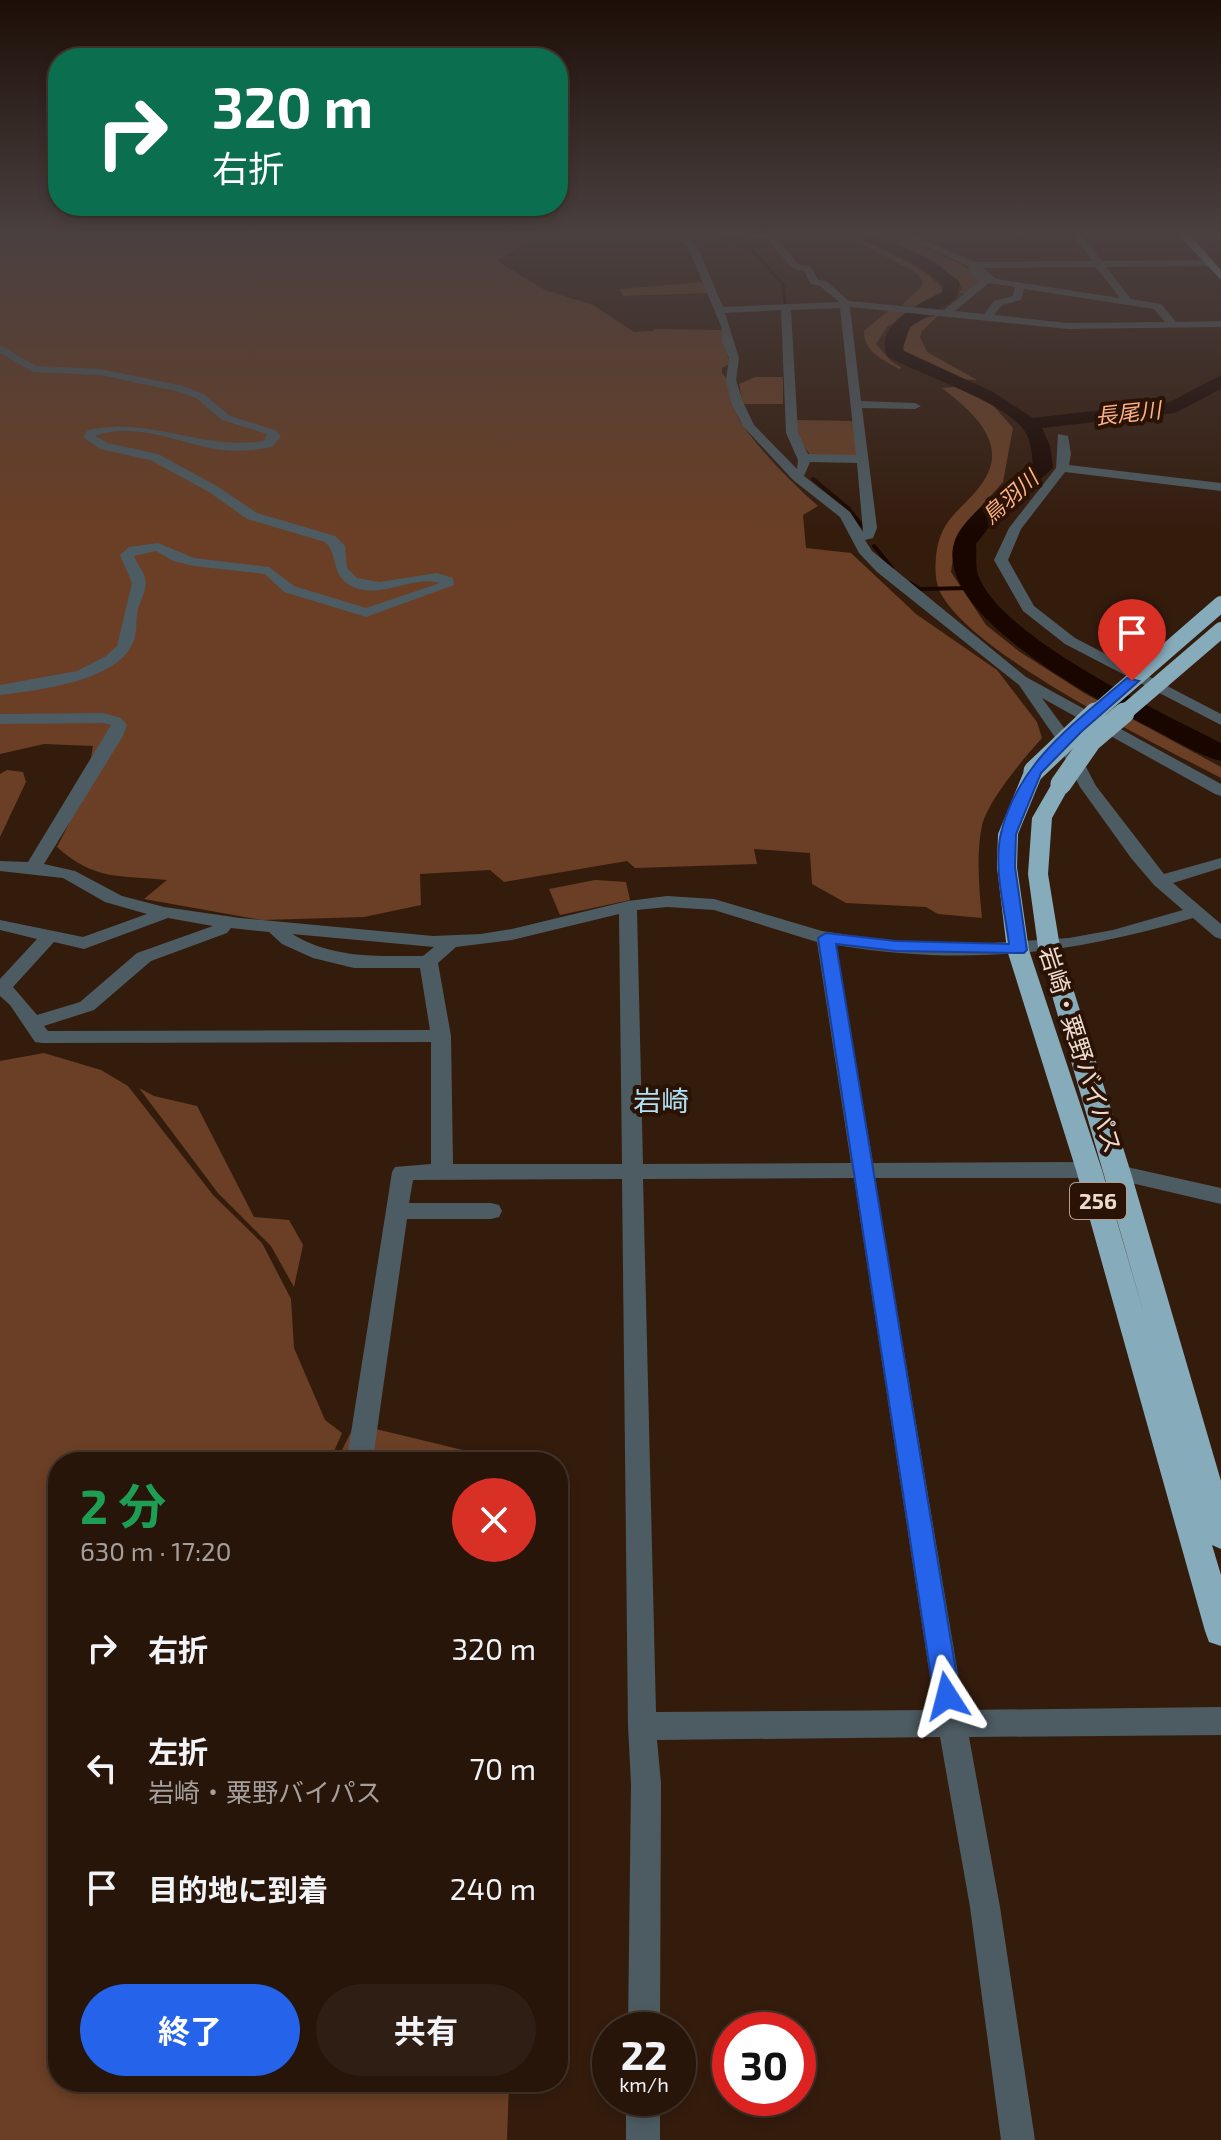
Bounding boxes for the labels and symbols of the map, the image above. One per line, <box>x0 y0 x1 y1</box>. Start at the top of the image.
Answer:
water label: 長尾川 <box>1094 395 1164 428</box>
water label: 鳥羽川 <box>976 463 1044 528</box>
pin <box>1098 599 1166 681</box>
street label: 岩崎・粟野バイパス <box>1034 943 1129 1157</box>
district label: 岩崎 <box>633 1083 689 1117</box>
road number: 256 <box>1070 1183 1126 1219</box>
position arrow <box>905 1654 989 1738</box>
speed limit sign: 30 <box>712 2012 816 2116</box>

